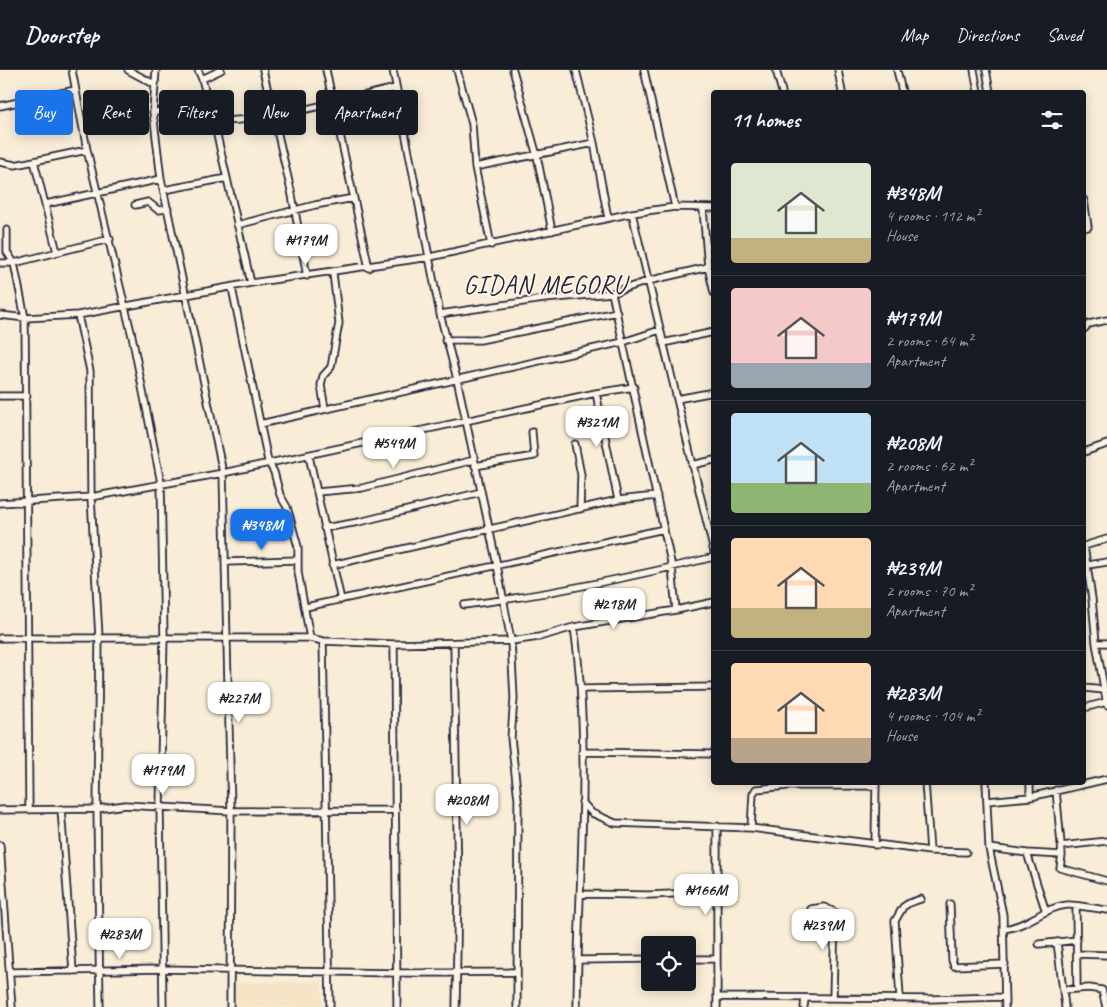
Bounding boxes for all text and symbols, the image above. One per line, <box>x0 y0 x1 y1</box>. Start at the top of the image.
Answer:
text: Doorstep <box>25 20 99 50</box>
text: Map <box>901 24 928 46</box>
text: Directions <box>956 24 1019 46</box>
text: Saved <box>1047 24 1082 46</box>
chip: Buy <box>15 90 73 135</box>
chip: Rent <box>83 90 149 135</box>
chip: Filters <box>159 90 234 135</box>
chip: New <box>244 90 306 135</box>
chip: Apartment <box>316 90 418 135</box>
icon: filters <box>1038 106 1066 134</box>
text: 11 homes <box>731 107 800 133</box>
text: ₦348M <box>886 180 940 206</box>
icon: home <box>771 183 831 243</box>
text: 4 rooms · 112 m² <box>886 206 980 226</box>
pin: ₦179M <box>271 224 341 266</box>
text: House <box>886 226 917 246</box>
text: ₦179M <box>286 230 326 250</box>
district label: GIDAN MEGORU <box>464 269 630 301</box>
text: ₦179M <box>886 305 940 331</box>
icon: home <box>771 308 831 368</box>
text: 2 rooms · 64 m² <box>886 331 972 351</box>
text: Apartment <box>886 351 945 371</box>
pin: ₦321M <box>562 406 632 448</box>
text: ₦321M <box>576 412 618 432</box>
pin: ₦549M <box>359 426 429 469</box>
text: ₦208M <box>886 430 940 456</box>
text: ₦549M <box>374 433 414 453</box>
icon: home <box>771 433 831 493</box>
text: 2 rooms · 62 m² <box>886 456 972 476</box>
text: Apartment <box>886 476 945 496</box>
pin: ₦348M <box>227 508 297 551</box>
text: ₦348M <box>241 515 283 535</box>
text: ₦239M <box>886 555 940 581</box>
icon: home <box>771 558 831 618</box>
text: 2 rooms · 70 m² <box>886 581 972 601</box>
pin: ₦218M <box>579 588 649 630</box>
text: ₦218M <box>593 594 635 614</box>
text: Apartment <box>886 601 945 621</box>
text: ₦283M <box>886 680 940 706</box>
pin: ₦227M <box>204 682 274 724</box>
icon: home <box>771 683 831 743</box>
text: ₦227M <box>218 688 260 708</box>
text: 4 rooms · 104 m² <box>886 706 980 726</box>
text: House <box>886 726 917 746</box>
pin: ₦179M <box>128 754 198 796</box>
text: ₦179M <box>143 760 183 780</box>
pin: ₦208M <box>432 784 502 826</box>
text: ₦208M <box>446 790 488 810</box>
pin: ₦166M <box>671 874 741 916</box>
text: ₦166M <box>685 880 727 900</box>
pin: ₦239M <box>788 908 858 951</box>
text: ₦239M <box>803 915 843 935</box>
pin: ₦283M <box>85 918 155 960</box>
text: ₦283M <box>99 924 141 944</box>
map controls <box>641 936 696 991</box>
button: locate <box>641 936 696 991</box>

